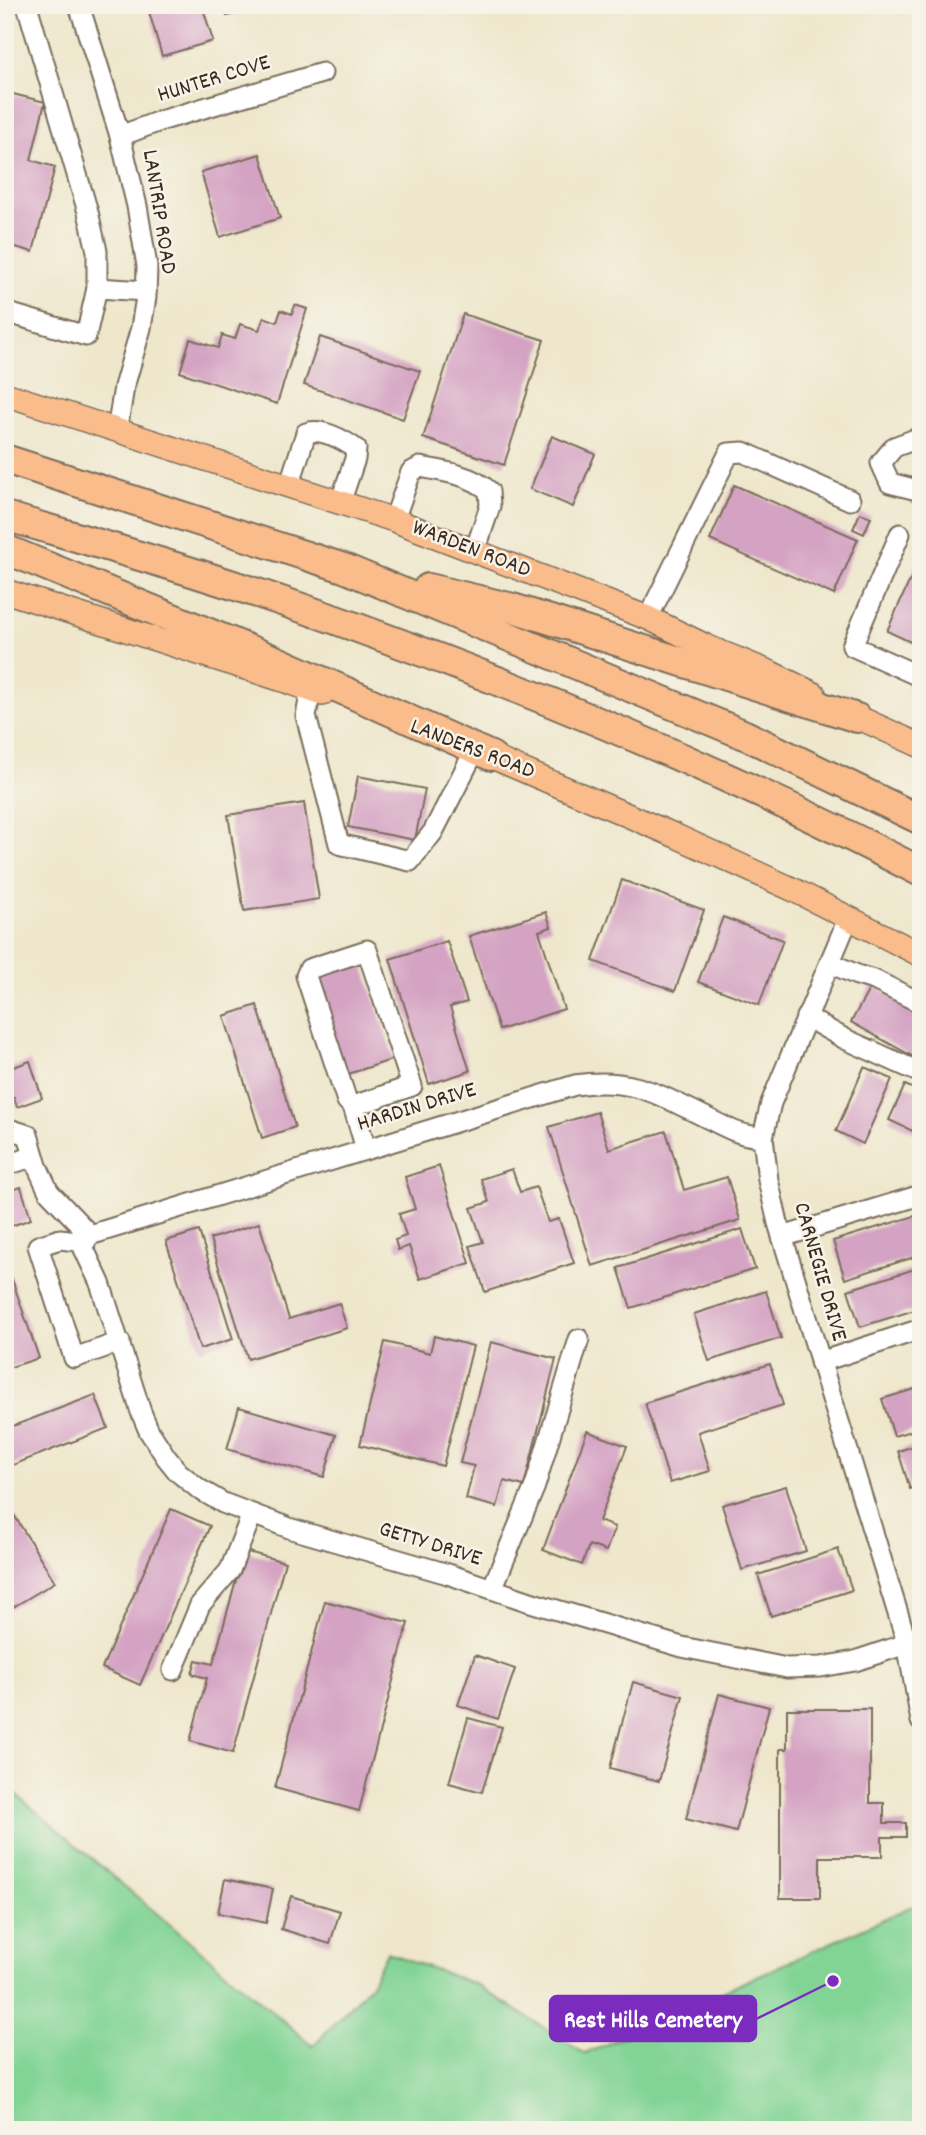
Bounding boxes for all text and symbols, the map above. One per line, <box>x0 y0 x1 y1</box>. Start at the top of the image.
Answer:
street label: HUNTER COVE <box>154 47 275 113</box>
street label: LANTRIP ROAD <box>132 147 184 277</box>
street label: WARDEN ROAD <box>407 512 535 588</box>
street label: LANDERS ROAD <box>405 711 539 789</box>
street label: HARDIN DRIVE <box>353 1074 481 1142</box>
street label: CARNEGIE DRIVE <box>783 1199 855 1346</box>
street label: GETTY DRIVE <box>375 1514 486 1576</box>
callout: Rest Hills Cemetery <box>550 1996 756 2041</box>
text: Rest Hills Cemetery <box>564 2005 743 2039</box>

